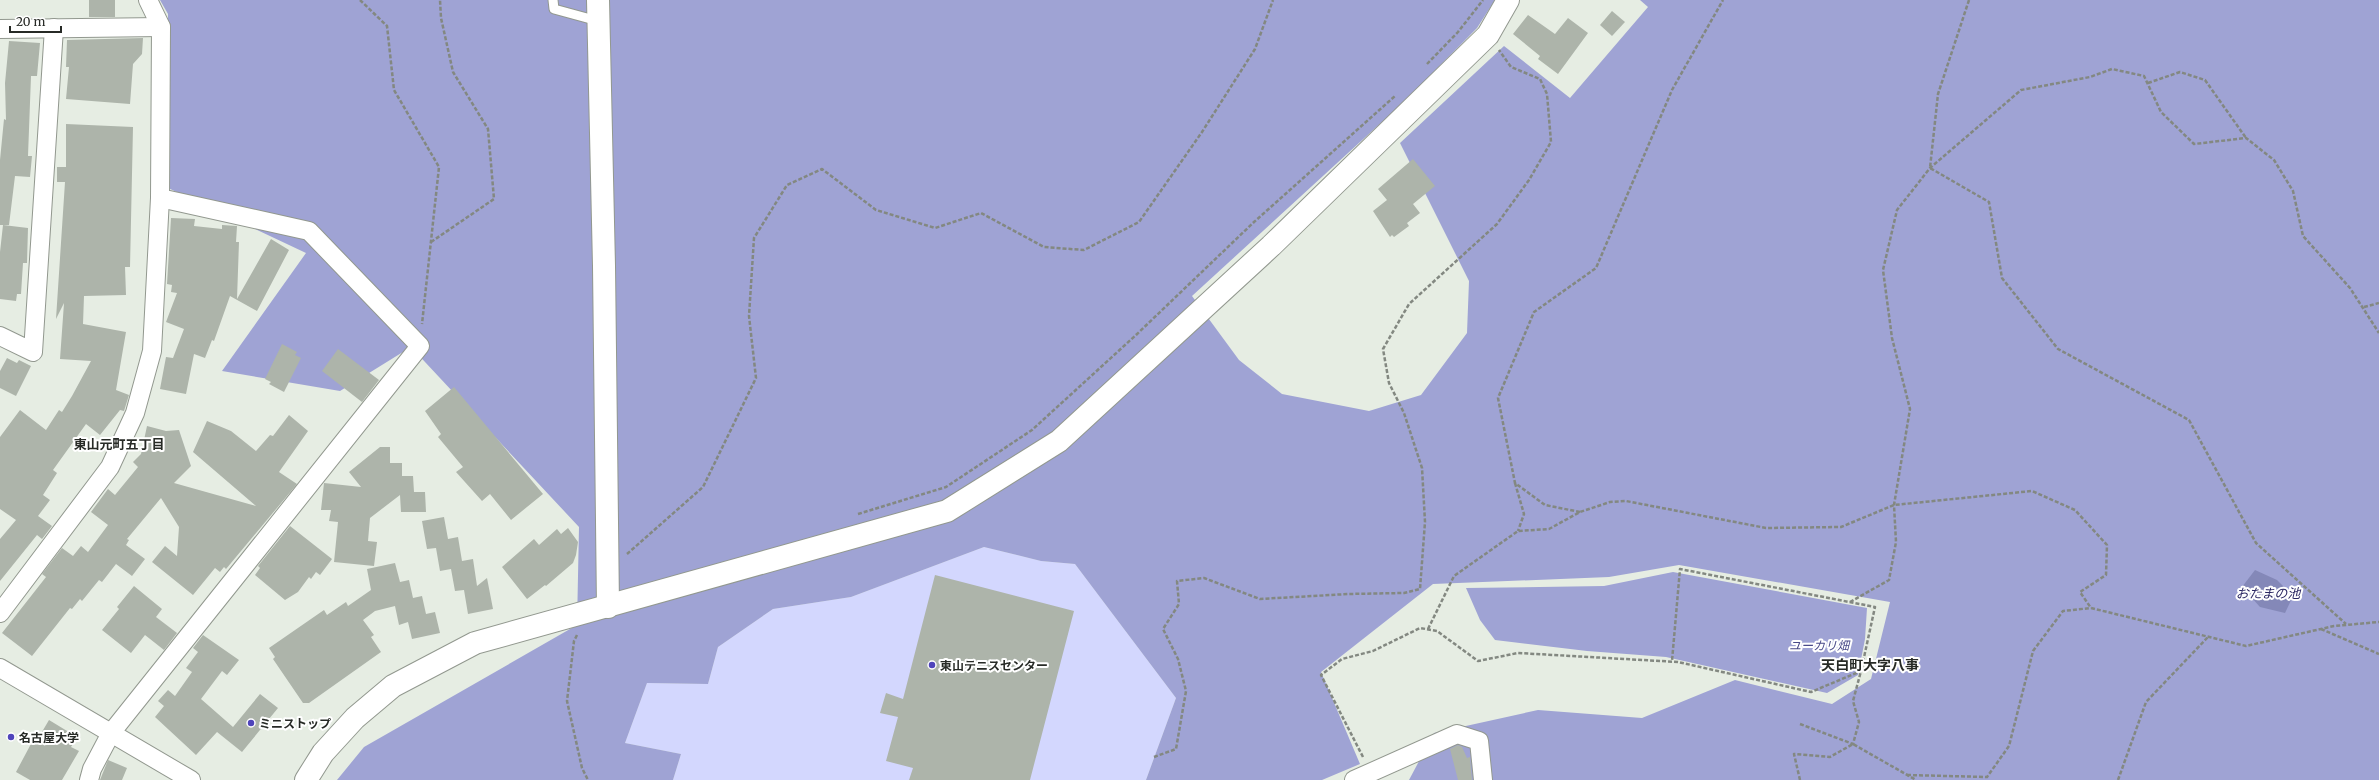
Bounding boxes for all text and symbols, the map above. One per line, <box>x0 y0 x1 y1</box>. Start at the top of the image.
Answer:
scale bar <box>10 8 61 34</box>
text: 20 m <box>16 14 45 29</box>
district label: 東山元町五丁目 <box>73 436 165 453</box>
water label: おたまの池 <box>2236 585 2302 602</box>
park label: ユーカリ畑 <box>1789 638 1851 653</box>
district label: 天白町大字八事 <box>1821 656 1919 674</box>
place label: 東山テニスセンター <box>940 658 1048 673</box>
marker: 東山テニスセンター <box>927 660 937 670</box>
place label: ミニストップ <box>259 716 331 731</box>
marker: ミニストップ <box>246 718 256 728</box>
place label: 名古屋大学 <box>19 730 79 745</box>
marker: 名古屋大学 <box>6 732 16 742</box>

